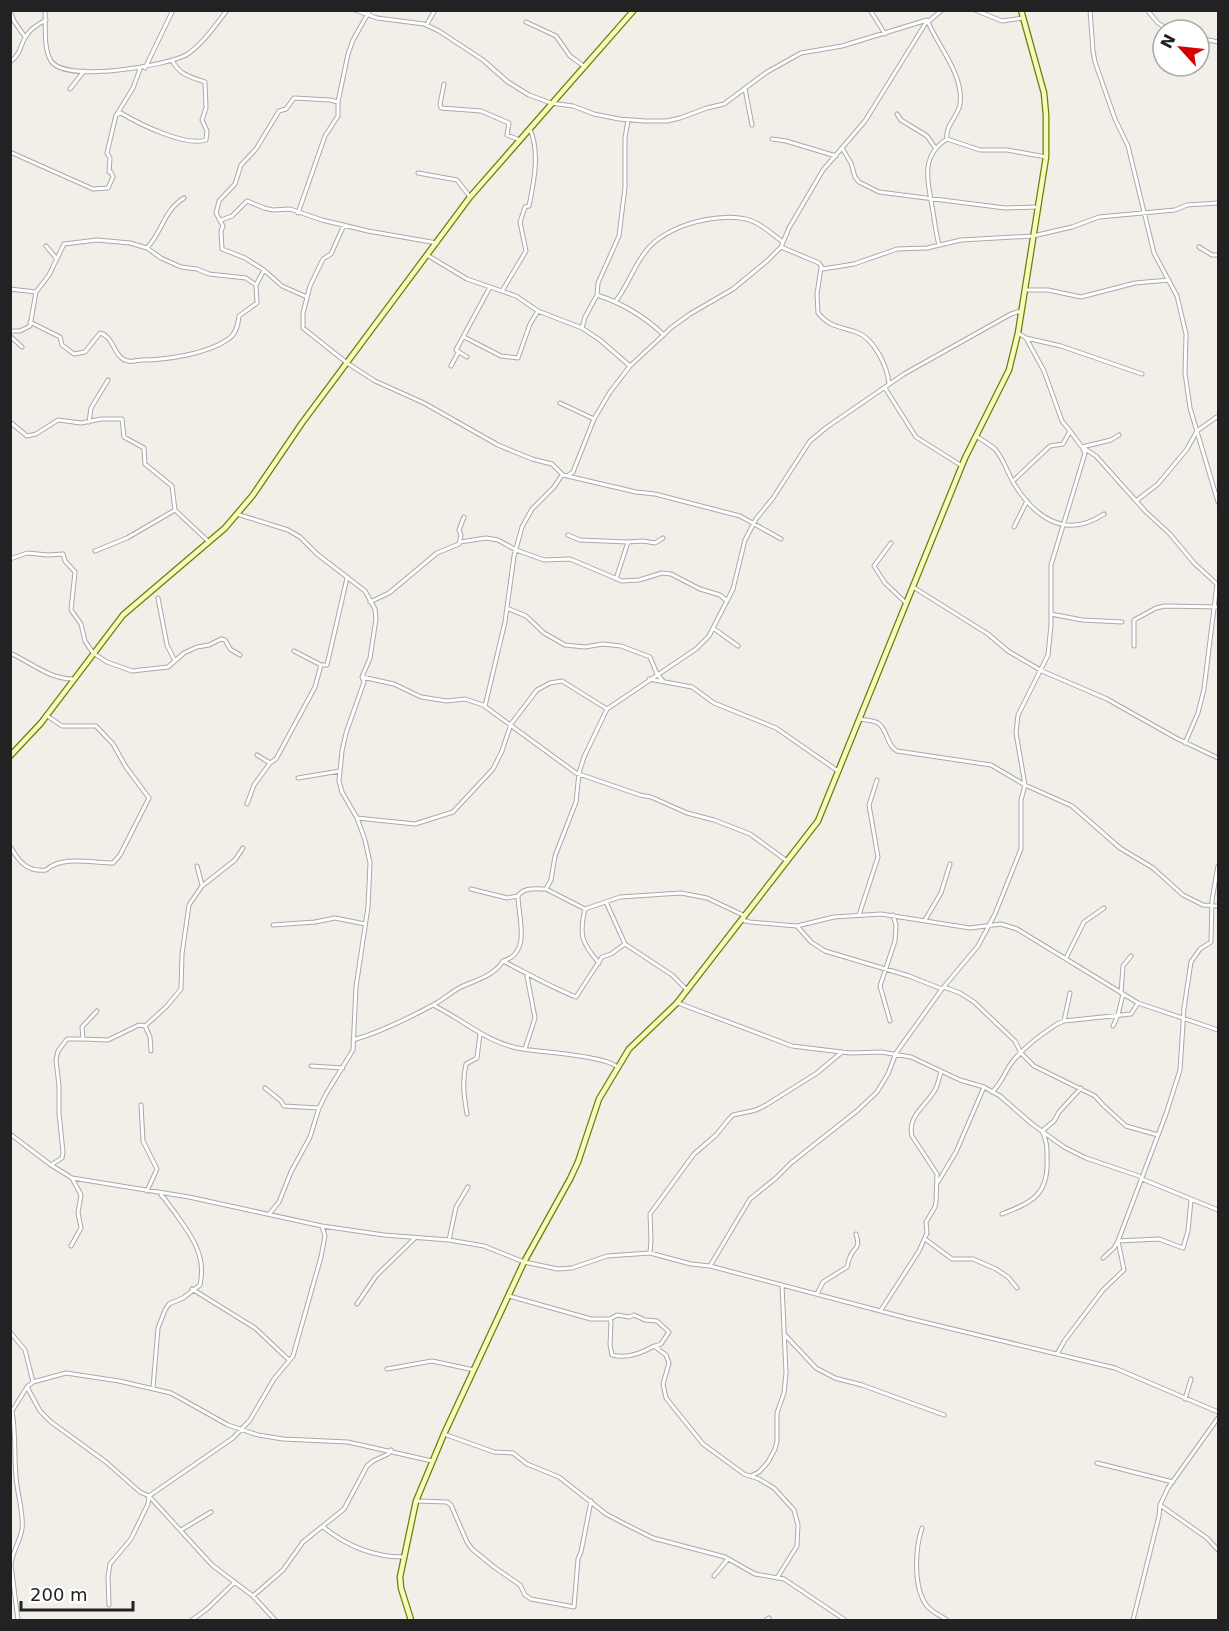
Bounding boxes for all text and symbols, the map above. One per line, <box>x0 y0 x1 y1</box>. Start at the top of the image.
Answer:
north arrow <box>1151 18 1211 78</box>
text: N <box>1157 31 1180 52</box>
scale bar <box>21 1574 134 1612</box>
text: 200 m <box>30 1584 88 1605</box>

